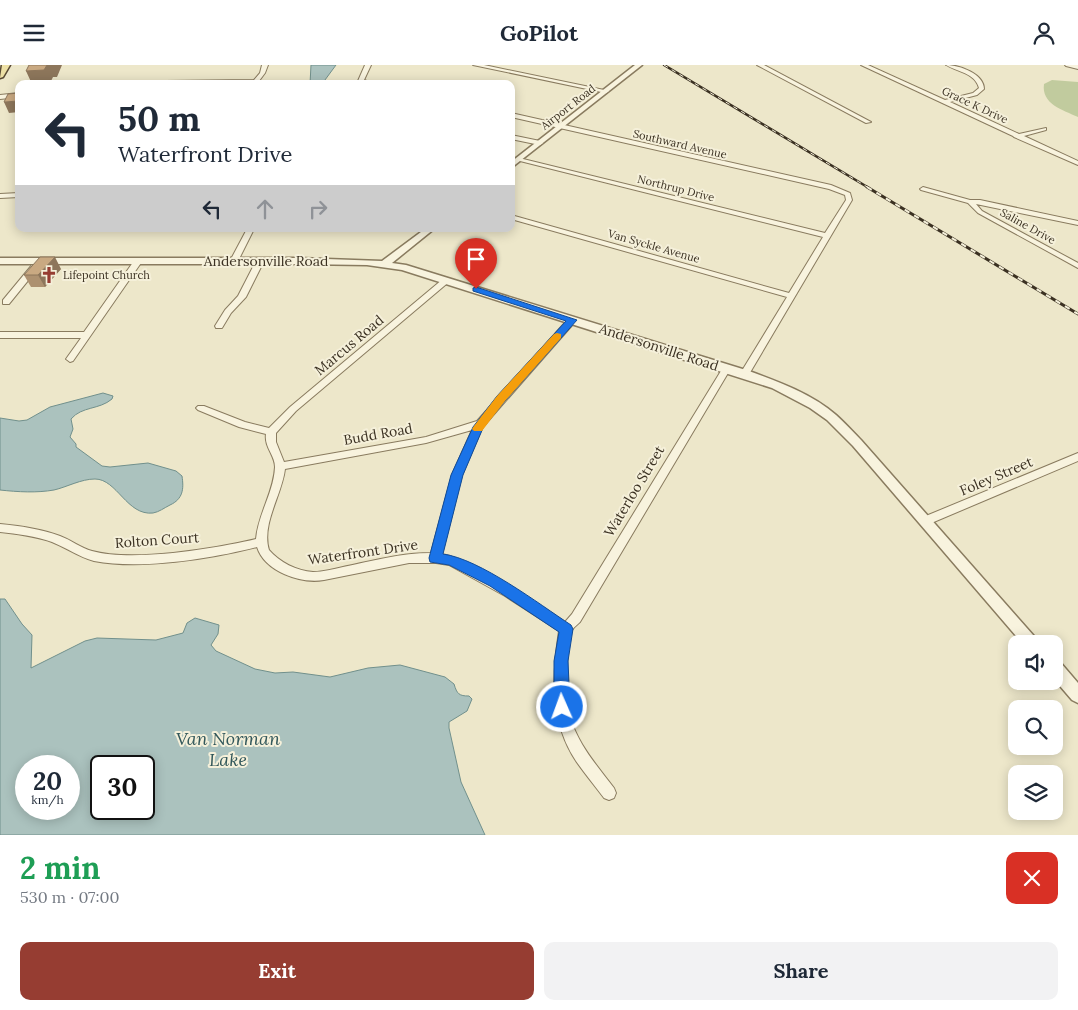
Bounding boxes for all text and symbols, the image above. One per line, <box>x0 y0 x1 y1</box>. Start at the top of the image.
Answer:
icon: menu <box>20 19 48 47</box>
text: GoPilot <box>500 19 578 47</box>
icon: person <box>1030 19 1058 47</box>
street label: Airport Road <box>537 81 598 133</box>
street label: Grace K Drive <box>940 84 1010 126</box>
text: 50 m <box>118 96 201 141</box>
icon: left <box>35 100 100 165</box>
street label: Southward Avenue <box>632 126 728 162</box>
text: Waterfront Drive <box>118 140 292 168</box>
street label: Northrup Drive <box>636 172 716 204</box>
icon: left <box>198 195 226 223</box>
icon: ahead <box>251 195 279 223</box>
icon: right <box>304 195 332 223</box>
street label: Saline Drive <box>998 205 1058 247</box>
street label: Van Syckle Avenue <box>605 226 702 266</box>
pin <box>455 238 497 289</box>
icon: arrive <box>462 245 490 273</box>
street label: Andersonville Road <box>203 252 328 270</box>
church icon: Lifepoint Church <box>39 265 59 285</box>
place label: Lifepoint Church <box>63 268 150 282</box>
street label: Marcus Road <box>311 311 387 379</box>
street label: Andersonville Road <box>596 319 721 375</box>
street label: Budd Road <box>342 419 414 449</box>
street label: Waterloo Street <box>600 442 669 540</box>
street label: Foley Street <box>957 452 1036 499</box>
street label: Rolton Court <box>114 528 200 552</box>
street label: Waterfront Drive <box>307 535 420 569</box>
map controls <box>1008 635 1063 820</box>
button: sound <box>1008 635 1063 690</box>
position arrow <box>535 680 587 732</box>
button: search <box>1008 700 1063 755</box>
water label: Van Norman Lake <box>176 727 280 771</box>
speed limit sign: 30 <box>90 755 155 820</box>
text: 20 <box>33 765 62 797</box>
button: layers <box>1008 765 1063 820</box>
text: km/h <box>31 792 64 807</box>
text: 2 min <box>20 849 100 887</box>
button: close <box>1006 852 1058 904</box>
text: 530 m · 07:00 <box>20 887 119 907</box>
button: Exit <box>20 942 534 1000</box>
button: Share <box>544 942 1058 1000</box>

